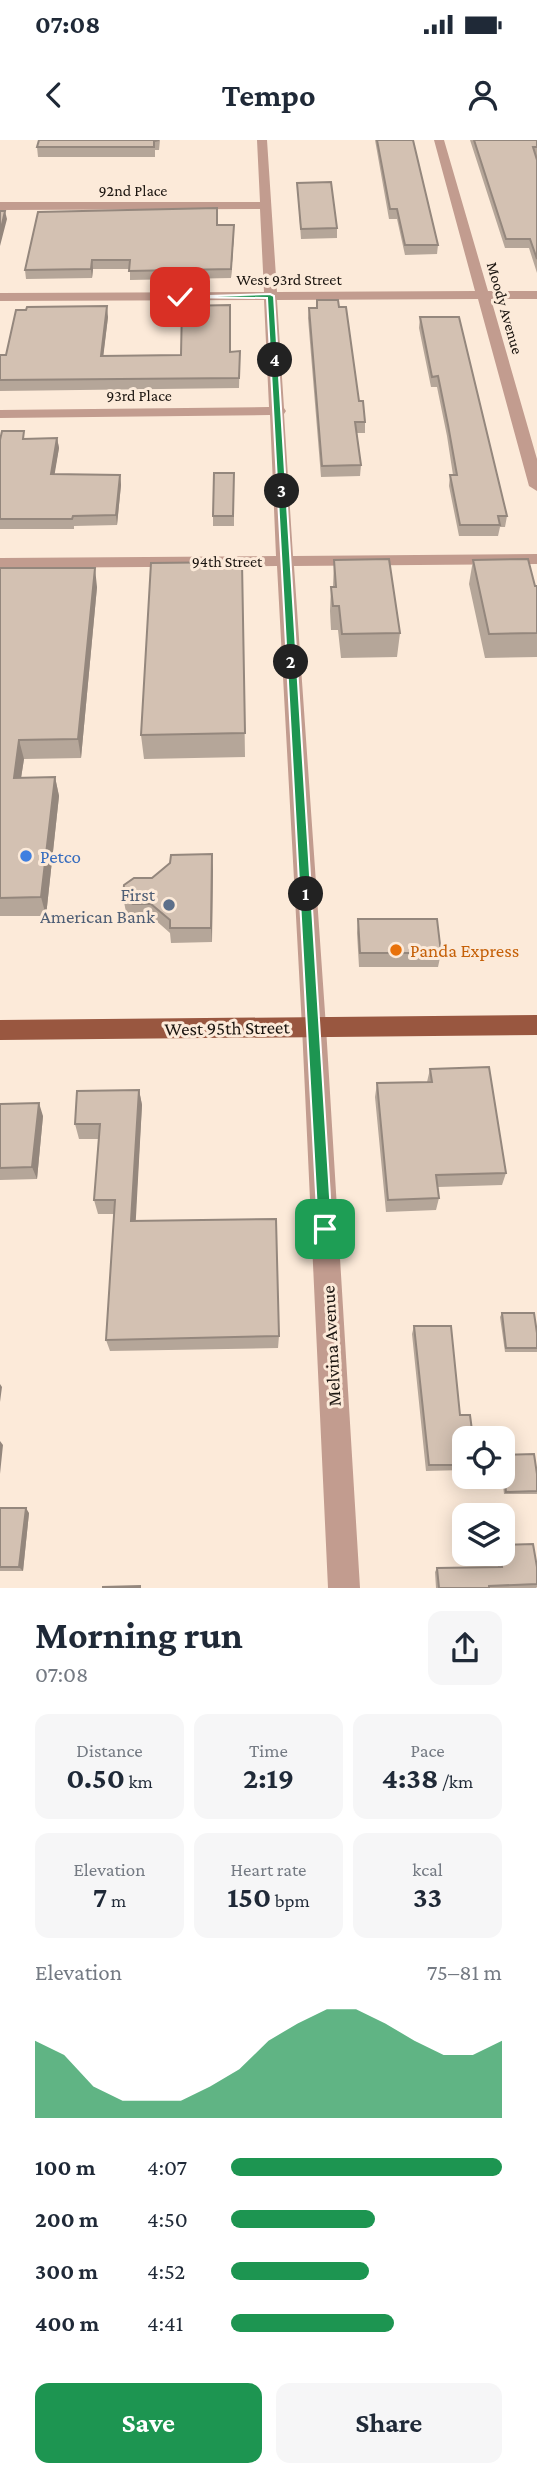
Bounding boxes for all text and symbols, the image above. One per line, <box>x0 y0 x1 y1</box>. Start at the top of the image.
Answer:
text: 07:08 <box>35 10 100 39</box>
icon: back <box>35 76 73 114</box>
icon: person <box>464 76 502 114</box>
text: Tempo <box>221 77 316 113</box>
street label: 92nd Place <box>99 182 167 199</box>
street label: Moody Avenue <box>483 260 526 356</box>
pin <box>150 267 210 327</box>
street label: West 93rd Street <box>236 271 342 288</box>
icon: check <box>161 278 199 316</box>
pin: 4 <box>258 342 292 378</box>
text: 4 <box>269 349 280 370</box>
street label: 93rd Place <box>106 387 172 404</box>
pin: 3 <box>264 474 300 508</box>
text: 3 <box>277 480 286 501</box>
street label: 94th Street <box>192 553 263 570</box>
pin: 2 <box>274 644 308 680</box>
text: 2 <box>286 651 295 672</box>
place label: Petco <box>40 846 81 867</box>
marker: Petco <box>18 848 34 864</box>
pin: 1 <box>288 876 324 912</box>
text: 1 <box>302 883 309 904</box>
place label: First American Bank <box>40 884 156 927</box>
marker: First American Bank <box>161 897 177 913</box>
place label: Panda Express <box>410 940 519 961</box>
marker: Panda Express <box>388 942 404 958</box>
street label: West 95th Street <box>164 1016 290 1040</box>
pin <box>295 1199 355 1259</box>
icon: arrive <box>306 1210 344 1248</box>
street label: Melvina Avenue <box>317 1285 345 1407</box>
map controls <box>452 1426 515 1566</box>
button: locate <box>452 1426 515 1489</box>
button: layers <box>452 1503 515 1566</box>
button: share <box>428 1611 502 1685</box>
text: Morning run <box>35 1614 243 1656</box>
text: 07:08 <box>35 1661 88 1687</box>
text: Distance <box>76 1740 143 1761</box>
text: Time <box>249 1740 288 1761</box>
text: Pace <box>410 1740 445 1761</box>
text: 0.50 <box>66 1761 125 1794</box>
text: 2:19 <box>243 1761 294 1794</box>
text: 4:38 <box>382 1761 438 1794</box>
text: km <box>125 1771 153 1792</box>
text: /km <box>438 1771 473 1792</box>
text: Elevation <box>74 1859 145 1880</box>
text: Heart rate <box>231 1859 306 1880</box>
text: kcal <box>412 1859 443 1880</box>
text: 7 <box>93 1880 107 1913</box>
text: 150 <box>227 1880 271 1913</box>
text: 33 <box>413 1880 442 1913</box>
text: m <box>107 1890 126 1911</box>
text: bpm <box>271 1890 310 1911</box>
text: Elevation <box>35 1959 122 1985</box>
text: 75–81 m <box>427 1959 502 1985</box>
text: 100 m <box>35 2154 95 2180</box>
text: 4:07 <box>147 2154 187 2180</box>
text: 200 m <box>35 2206 99 2232</box>
text: 4:50 <box>147 2206 188 2232</box>
text: 300 m <box>35 2258 98 2284</box>
text: 4:52 <box>147 2258 185 2284</box>
text: 400 m <box>35 2310 99 2336</box>
text: 4:41 <box>147 2310 183 2336</box>
button: Save <box>35 2383 262 2463</box>
button: Share <box>276 2383 502 2463</box>

